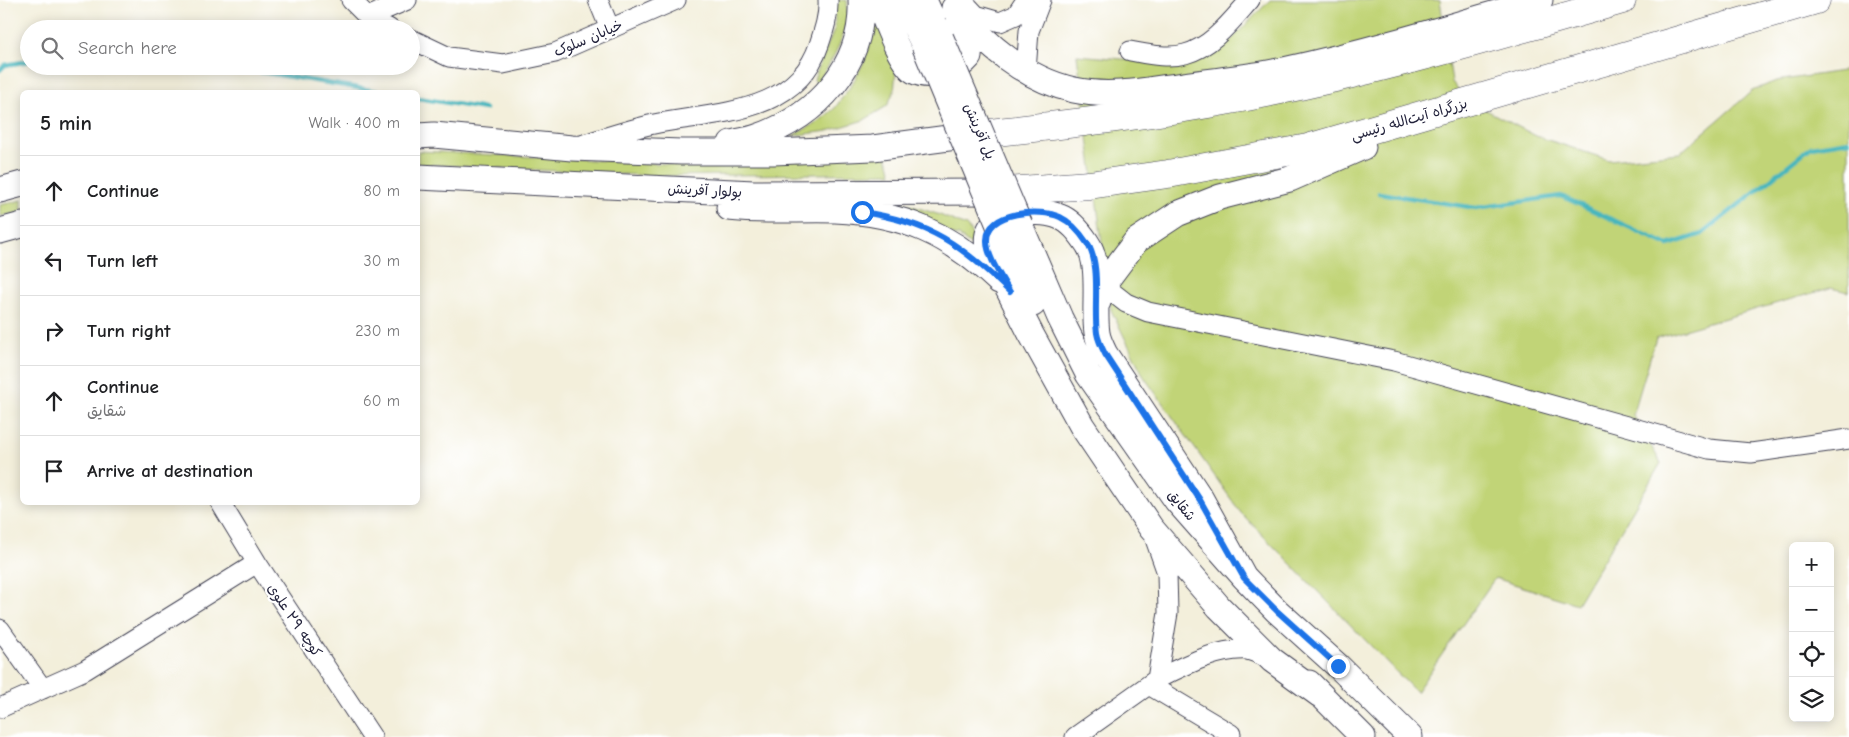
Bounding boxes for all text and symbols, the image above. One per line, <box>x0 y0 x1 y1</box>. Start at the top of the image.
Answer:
street label: خیابان سلوک <box>551 16 626 61</box>
search box <box>20 20 420 75</box>
icon: search <box>38 34 66 62</box>
text: Search here <box>78 37 177 59</box>
street label: بزرگراه آیت‌الله رئیسی <box>1349 95 1469 144</box>
street label: پل آفرینش <box>959 101 999 162</box>
text: 5 min <box>40 111 92 135</box>
text: Walk · 400 m <box>308 114 400 132</box>
icon: ahead <box>40 177 68 205</box>
text: Continue <box>87 180 159 202</box>
street label: بولوار آفرینش <box>667 180 743 202</box>
text: 80 m <box>363 182 400 200</box>
route start <box>851 201 874 224</box>
icon: left <box>40 247 68 275</box>
text: Turn left <box>87 250 158 272</box>
text: 30 m <box>364 252 400 270</box>
icon: right <box>40 317 68 345</box>
text: Turn right <box>87 320 171 342</box>
text: 230 m <box>355 322 400 340</box>
text: Continue <box>87 376 159 398</box>
icon: ahead <box>40 387 68 415</box>
text: 60 m <box>363 392 400 410</box>
text: شقایق <box>87 402 126 420</box>
icon: arrive <box>40 457 68 485</box>
text: Arrive at destination <box>87 460 253 482</box>
street label: شقایق <box>1164 487 1199 524</box>
map controls <box>1789 542 1834 722</box>
button: + <box>1789 542 1834 587</box>
street label: کوچه ۲۹ علوی <box>263 580 325 661</box>
button: − <box>1789 587 1834 632</box>
button: locate <box>1789 632 1834 677</box>
route end <box>1327 655 1350 678</box>
button: layers <box>1789 677 1834 722</box>

